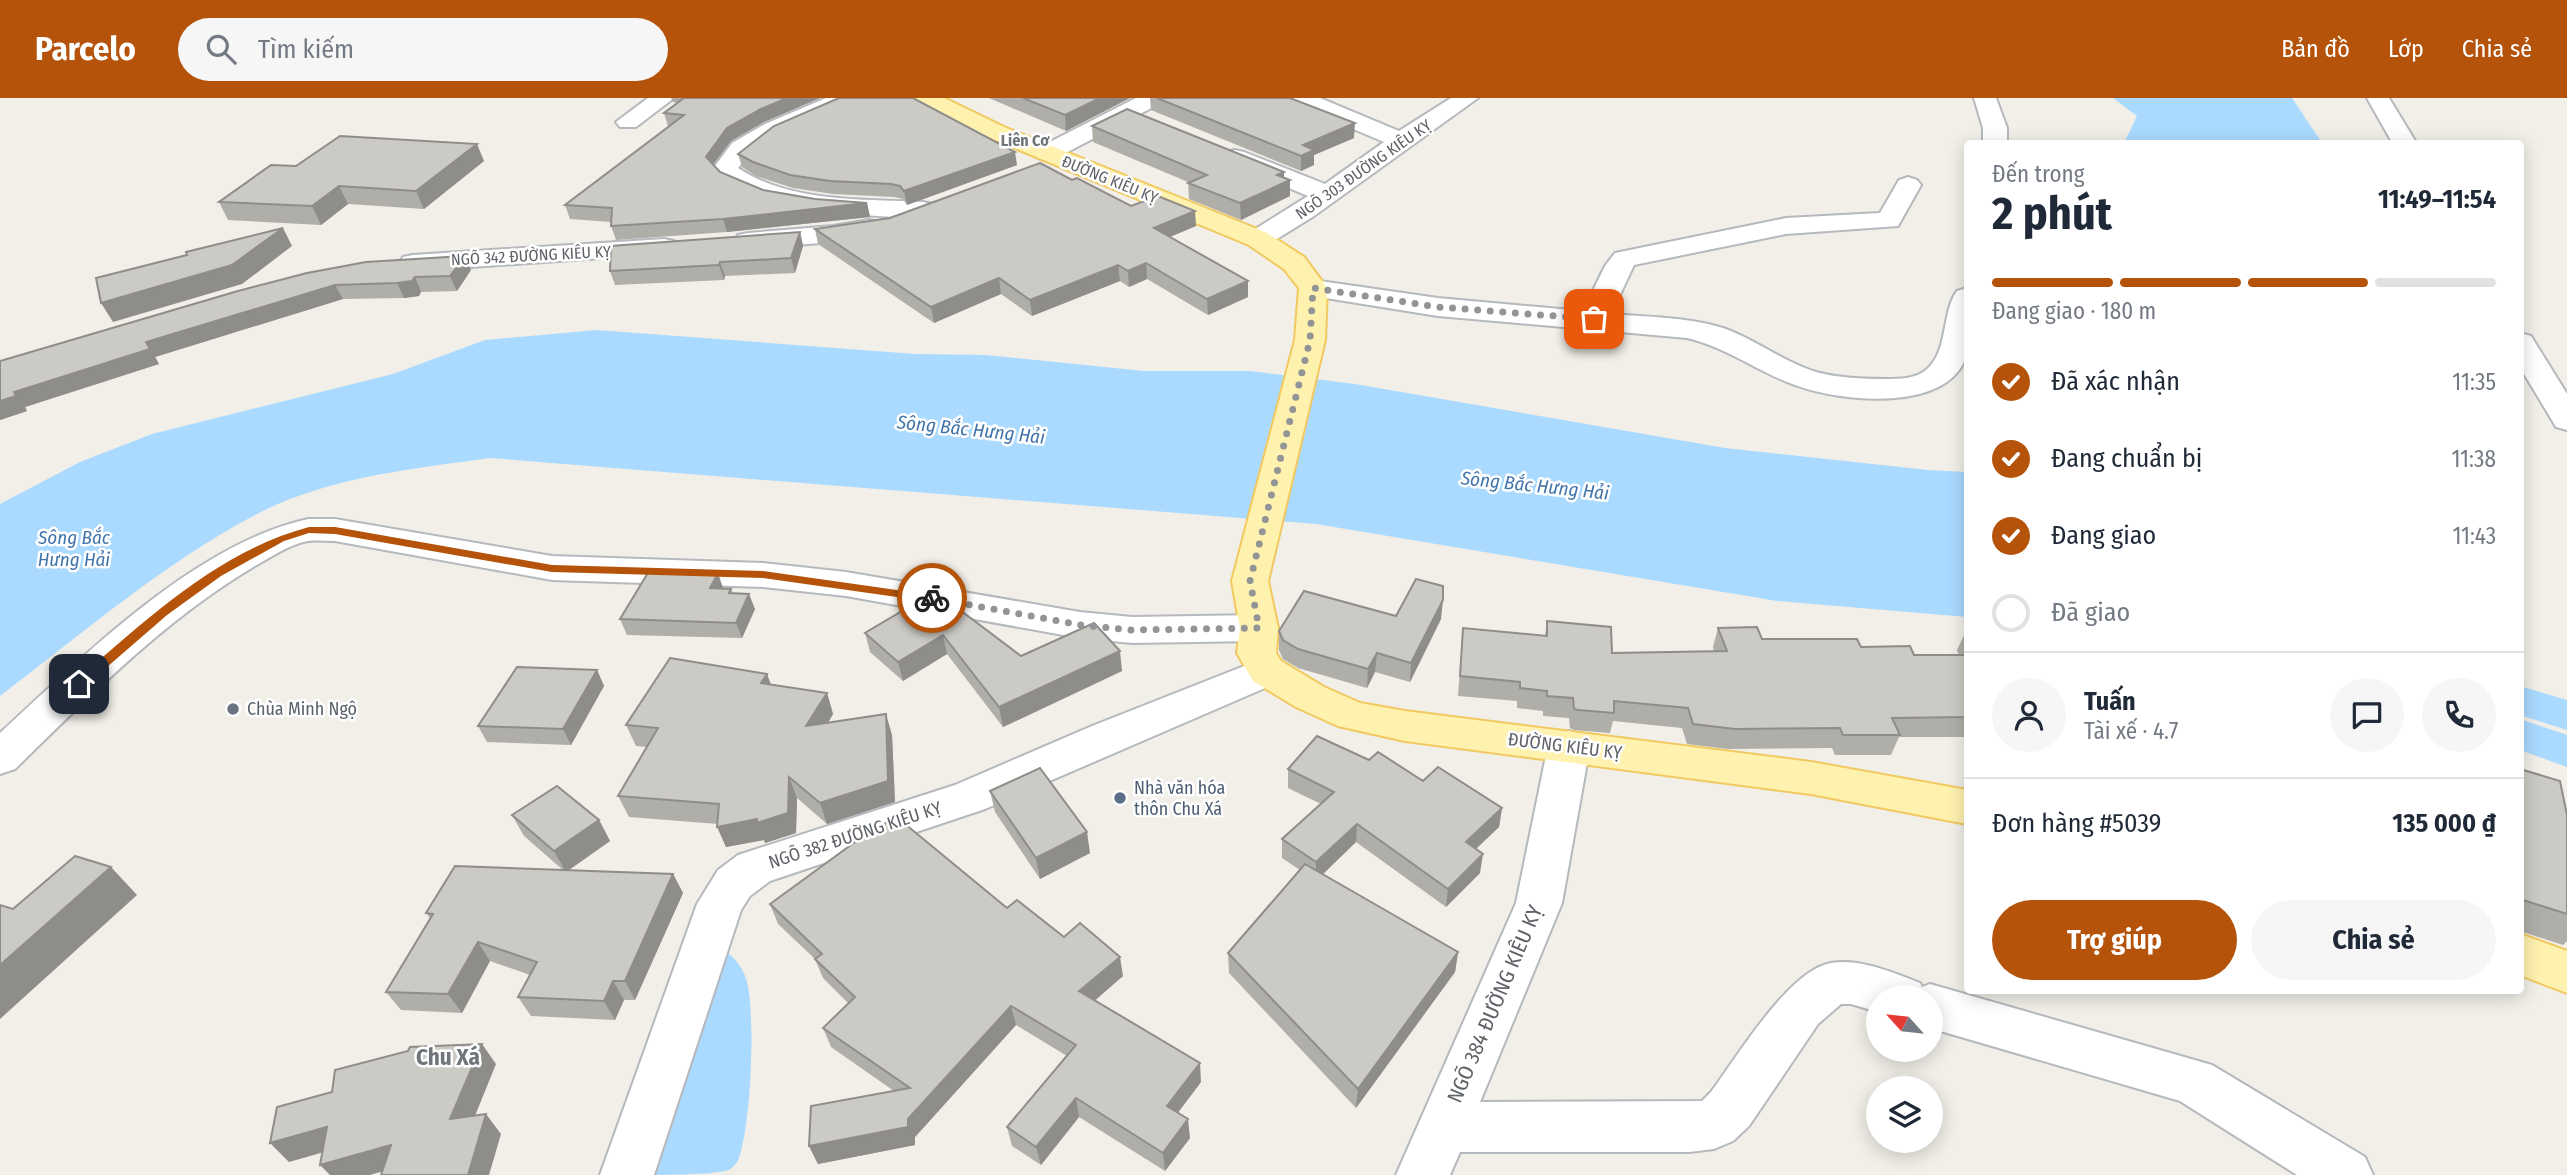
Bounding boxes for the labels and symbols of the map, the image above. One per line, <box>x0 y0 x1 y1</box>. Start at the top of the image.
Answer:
street label: NGÕ 303 ĐƯỜNG KIÊU KỴ <box>1292 115 1435 223</box>
district label: Liên Cơ <box>1001 131 1050 150</box>
street label: ĐƯỜNG KIÊU KỴ <box>1059 152 1161 207</box>
street label: NGÕ 342 ĐƯỜNG KIÊU KỴ <box>451 242 612 269</box>
pin <box>1564 289 1624 349</box>
water label: Sông Bắc Hưng Hải <box>895 410 1046 449</box>
water label: Sông Bắc Hưng Hải <box>1459 466 1610 505</box>
water label: Sông Bắc Hưng Hải <box>37 526 111 571</box>
courier <box>897 563 967 633</box>
pin <box>49 654 109 714</box>
place label: Chùa Minh Ngộ <box>247 698 357 720</box>
marker: Chùa Minh Ngộ <box>225 701 241 717</box>
street label: ĐƯỜNG KIÊU KỴ <box>1507 728 1623 764</box>
place label: Nhà văn hóa thôn Chu Xá <box>1134 777 1226 820</box>
marker: Nhà văn hóa thôn Chu Xá <box>1112 790 1128 806</box>
street label: NGÕ 382 ĐƯỜNG KIÊU KỴ <box>766 797 944 873</box>
street label: NGÕ 384 ĐƯỜNG KIÊU KỴ <box>1442 901 1549 1107</box>
north arrow <box>1866 985 1942 1062</box>
district label: Chu Xá <box>416 1043 480 1071</box>

